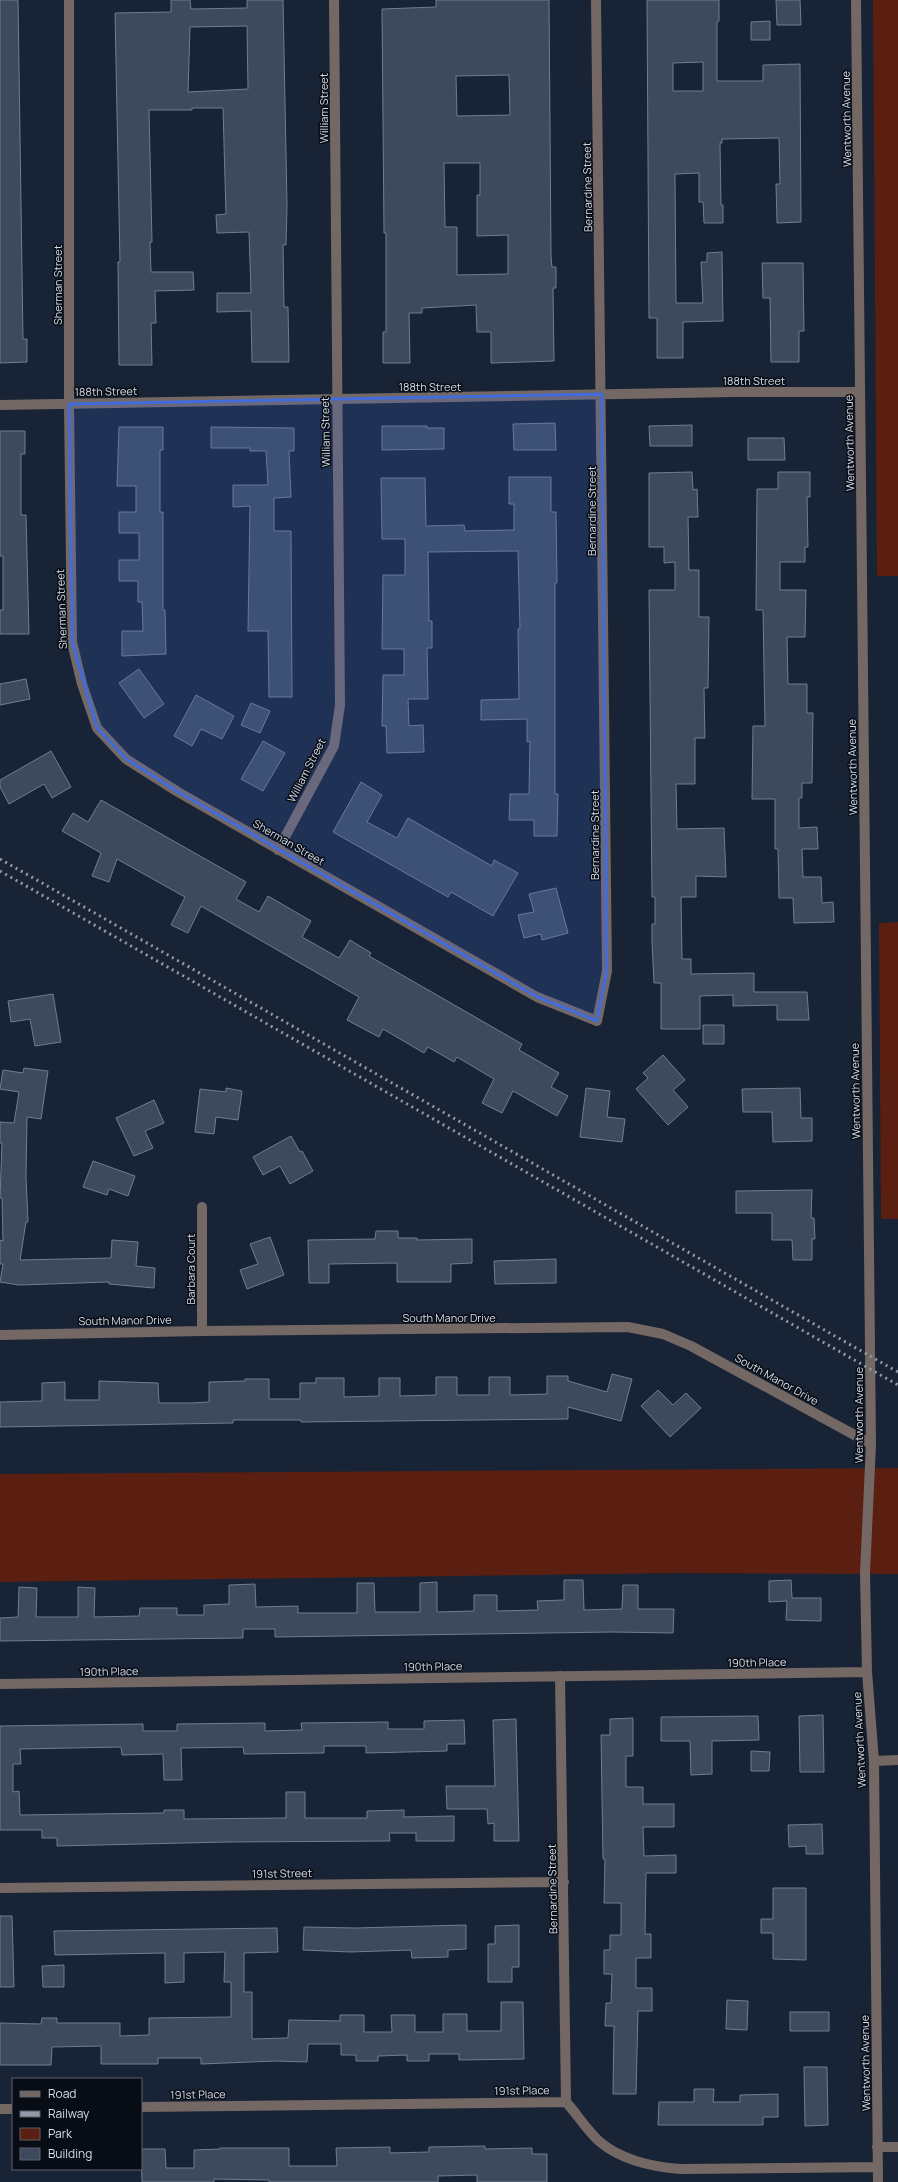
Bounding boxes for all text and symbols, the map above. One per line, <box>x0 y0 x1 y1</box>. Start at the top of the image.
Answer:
street label: Wentworth Avenue <box>838 70 854 167</box>
street label: William Street <box>316 73 331 143</box>
street label: Bernardine Street <box>579 142 595 232</box>
street label: Sherman Street <box>50 245 65 325</box>
street label: 188th Street <box>723 373 785 388</box>
street label: 188th Street <box>399 379 461 394</box>
street label: 188th Street <box>75 383 137 399</box>
street label: Wentworth Avenue <box>841 394 857 491</box>
street label: William Street <box>317 397 333 467</box>
street label: Bernardine Street <box>584 466 599 556</box>
street label: Sherman Street <box>52 569 70 649</box>
street label: Wentworth Avenue <box>844 718 860 815</box>
street label: William Street <box>283 735 329 805</box>
street label: Bernardine Street <box>587 790 602 880</box>
street label: Sherman Street <box>251 815 327 869</box>
street label: Wentworth Avenue <box>847 1042 863 1139</box>
street label: Barbara Court <box>183 1234 198 1304</box>
street label: South Manor Drive <box>402 1310 496 1325</box>
street label: South Manor Drive <box>78 1312 172 1328</box>
street label: South Manor Drive <box>733 1350 822 1408</box>
street label: Wentworth Avenue <box>851 1366 866 1463</box>
street label: 190th Place <box>728 1654 787 1670</box>
street label: 190th Place <box>404 1658 463 1674</box>
street label: 190th Place <box>80 1663 139 1679</box>
street label: Wentworth Avenue <box>849 1691 869 1788</box>
street label: Bernardine Street <box>544 1844 560 1934</box>
street label: 191st Street <box>252 1865 312 1881</box>
street label: Wentworth Avenue <box>857 2014 873 2111</box>
legend <box>12 2078 142 2170</box>
street label: 191st Place <box>494 2082 550 2098</box>
text: Road <box>48 2085 76 2102</box>
street label: 191st Place <box>170 2086 226 2102</box>
text: Railway <box>48 2105 90 2122</box>
text: Park <box>48 2125 73 2142</box>
text: Building <box>48 2145 92 2162</box>

